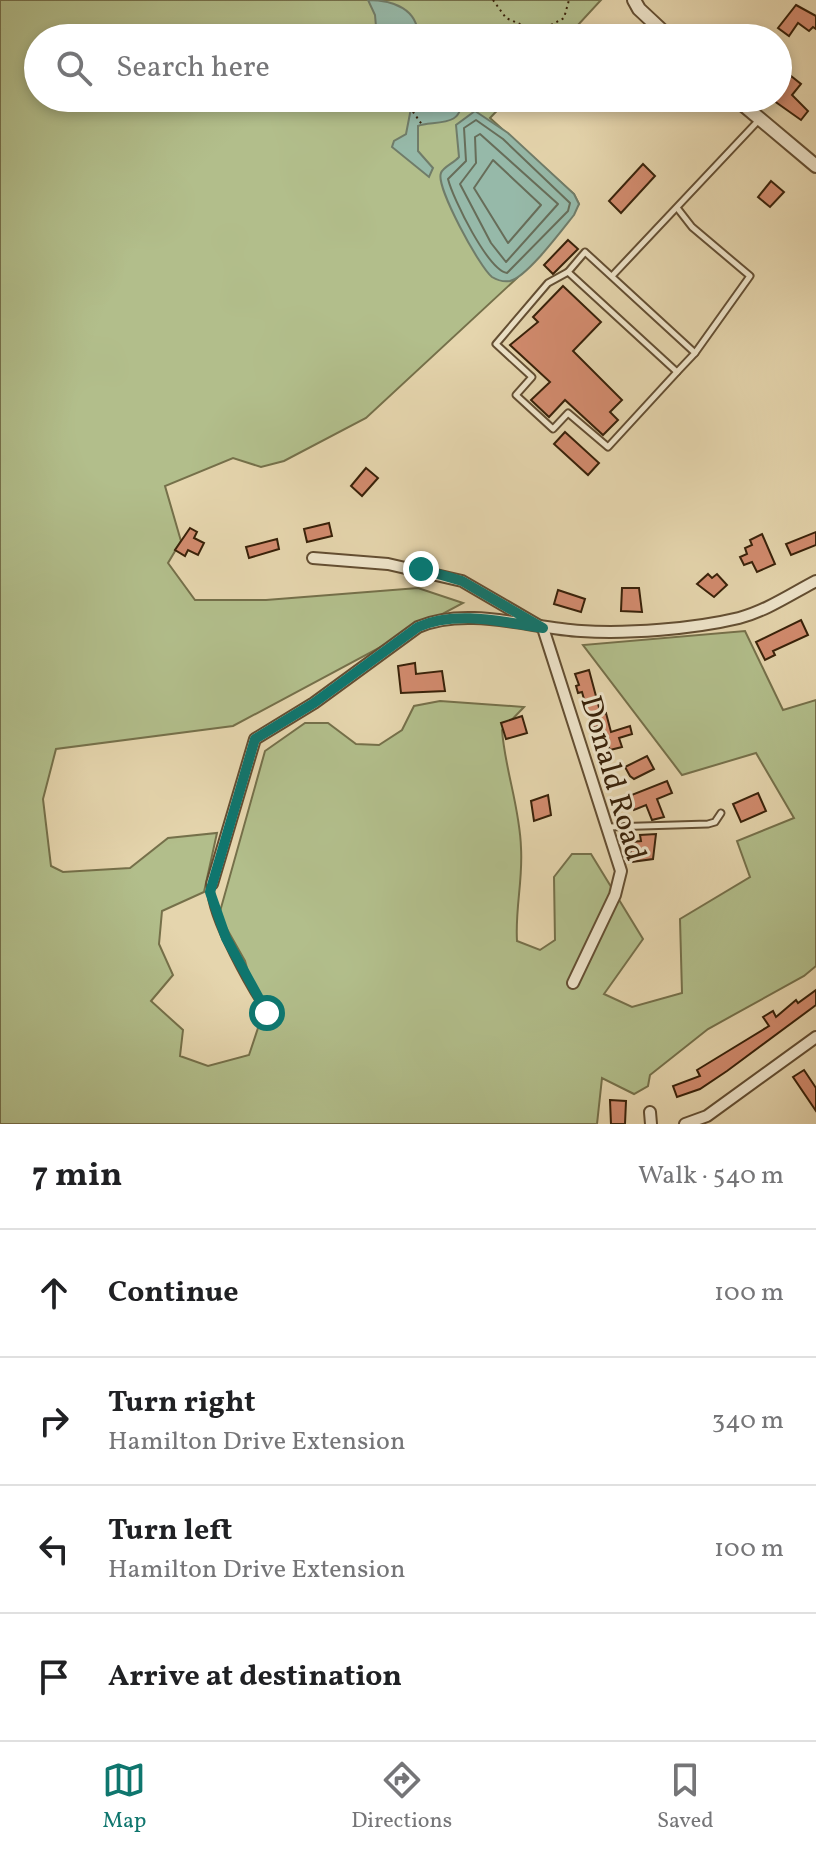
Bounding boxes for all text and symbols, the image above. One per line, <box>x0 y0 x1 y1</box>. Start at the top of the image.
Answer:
search box <box>24 24 792 112</box>
icon: search <box>52 46 96 90</box>
text: Search here <box>116 47 270 89</box>
route end <box>403 551 439 587</box>
street label: Donald Road <box>568 691 656 866</box>
route start <box>249 995 285 1031</box>
text: 7 min <box>32 1153 122 1200</box>
text: Walk · 540 m <box>638 1158 784 1194</box>
icon: ahead <box>32 1271 76 1315</box>
text: Continue <box>108 1272 239 1314</box>
text: 100 m <box>714 1275 784 1311</box>
text: Turn right <box>108 1382 256 1424</box>
icon: right <box>32 1399 76 1443</box>
text: 340 m <box>712 1403 784 1439</box>
text: Hamilton Drive Extension <box>108 1424 405 1460</box>
text: Turn left <box>108 1510 232 1552</box>
icon: left <box>32 1527 76 1571</box>
text: 100 m <box>714 1531 784 1567</box>
text: Hamilton Drive Extension <box>108 1552 405 1588</box>
icon: arrive <box>32 1655 76 1699</box>
text: Arrive at destination <box>108 1656 402 1698</box>
tab: Map <box>102 1758 146 1837</box>
tab: Directions <box>351 1758 452 1837</box>
tab: Saved <box>657 1758 714 1837</box>

